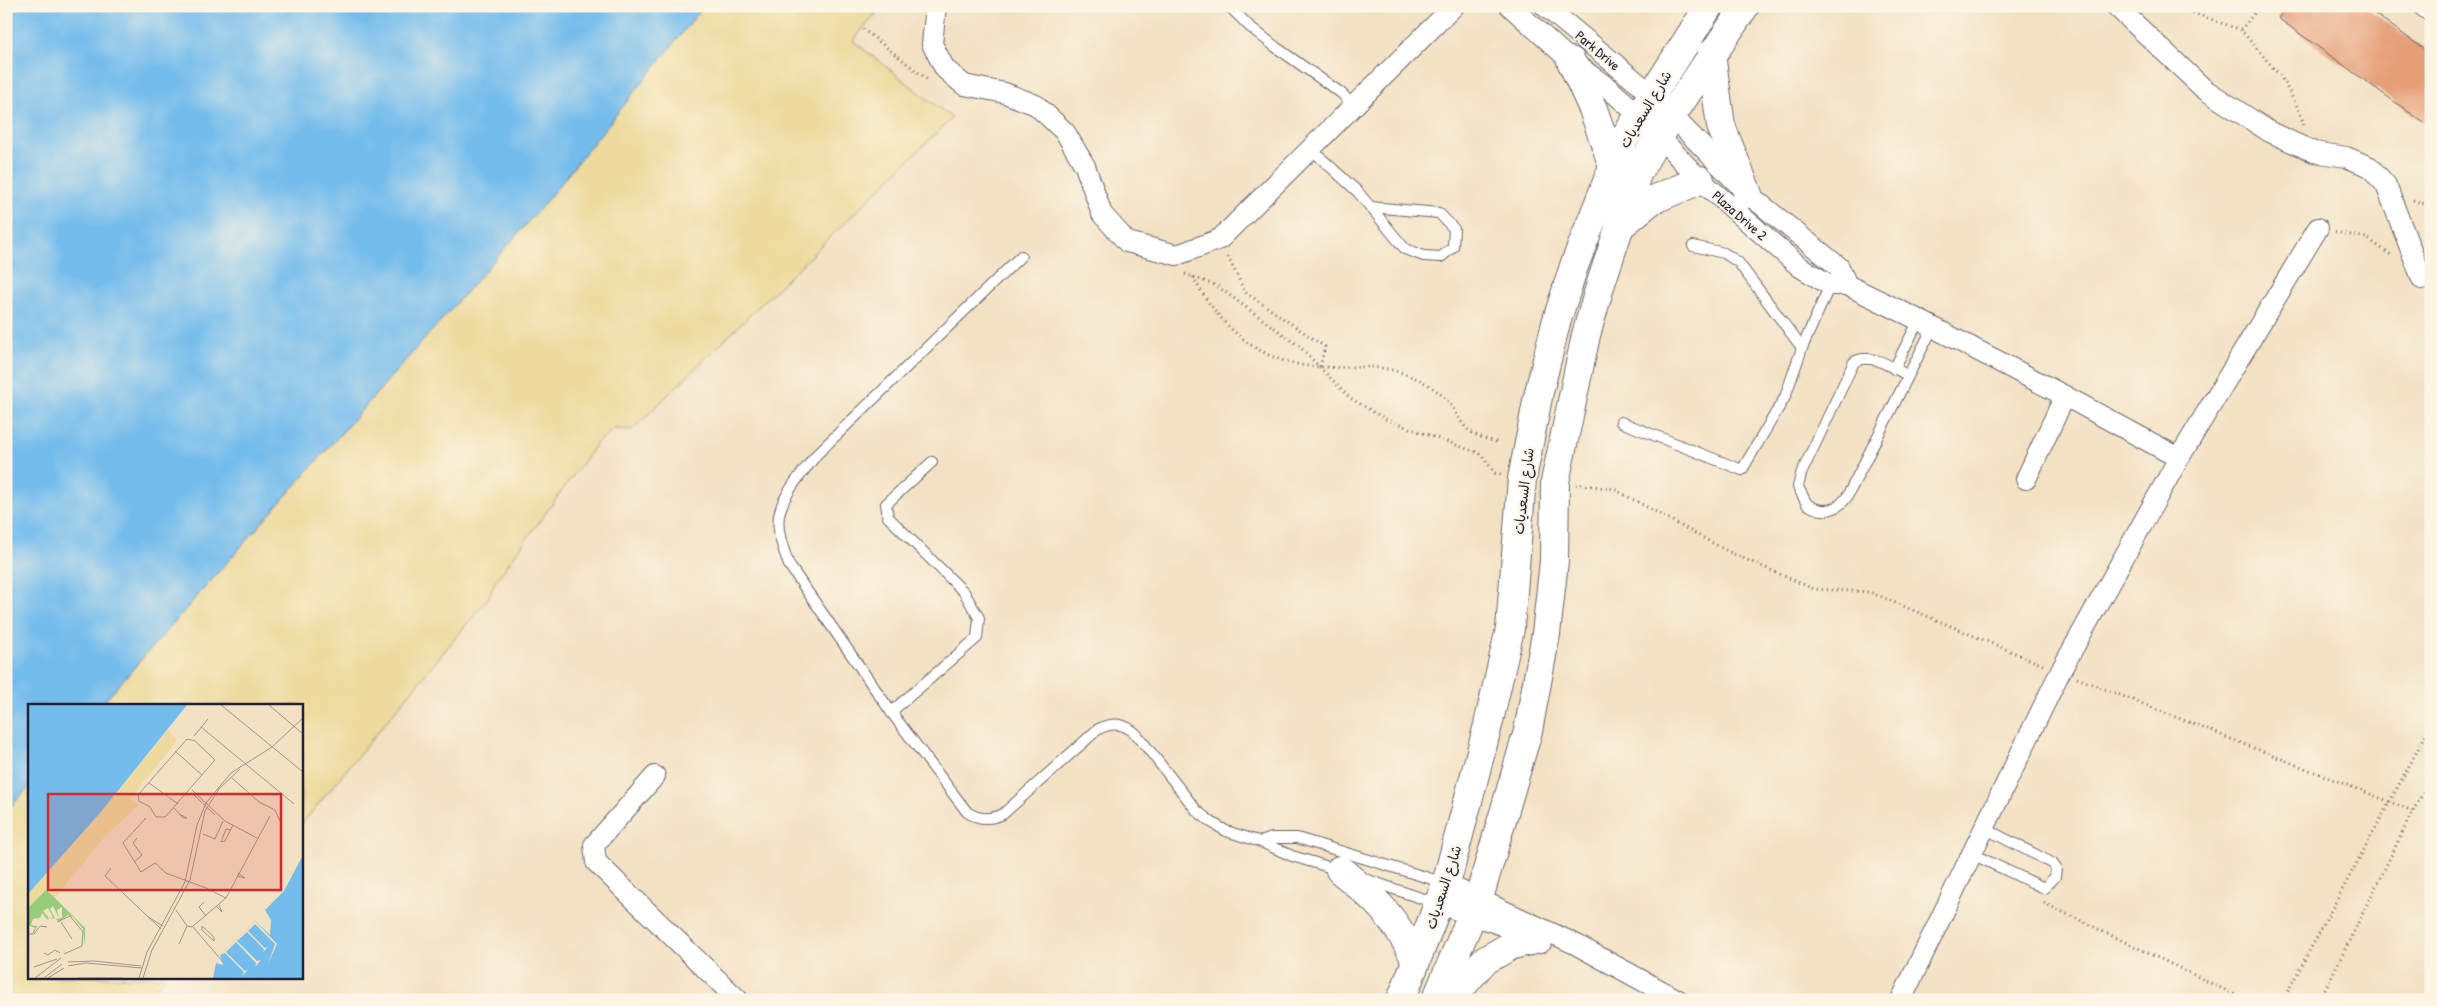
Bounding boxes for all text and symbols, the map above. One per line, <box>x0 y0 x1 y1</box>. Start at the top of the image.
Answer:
street label: Park Drive <box>1572 26 1625 75</box>
street label: شارع السعديات <box>1614 67 1676 152</box>
street label: Plaza Drive 2 <box>1709 186 1772 244</box>
street label: شارع السعديات <box>1508 447 1539 536</box>
inset map <box>28 704 302 978</box>
street label: شارع السعديات <box>1421 843 1466 932</box>

